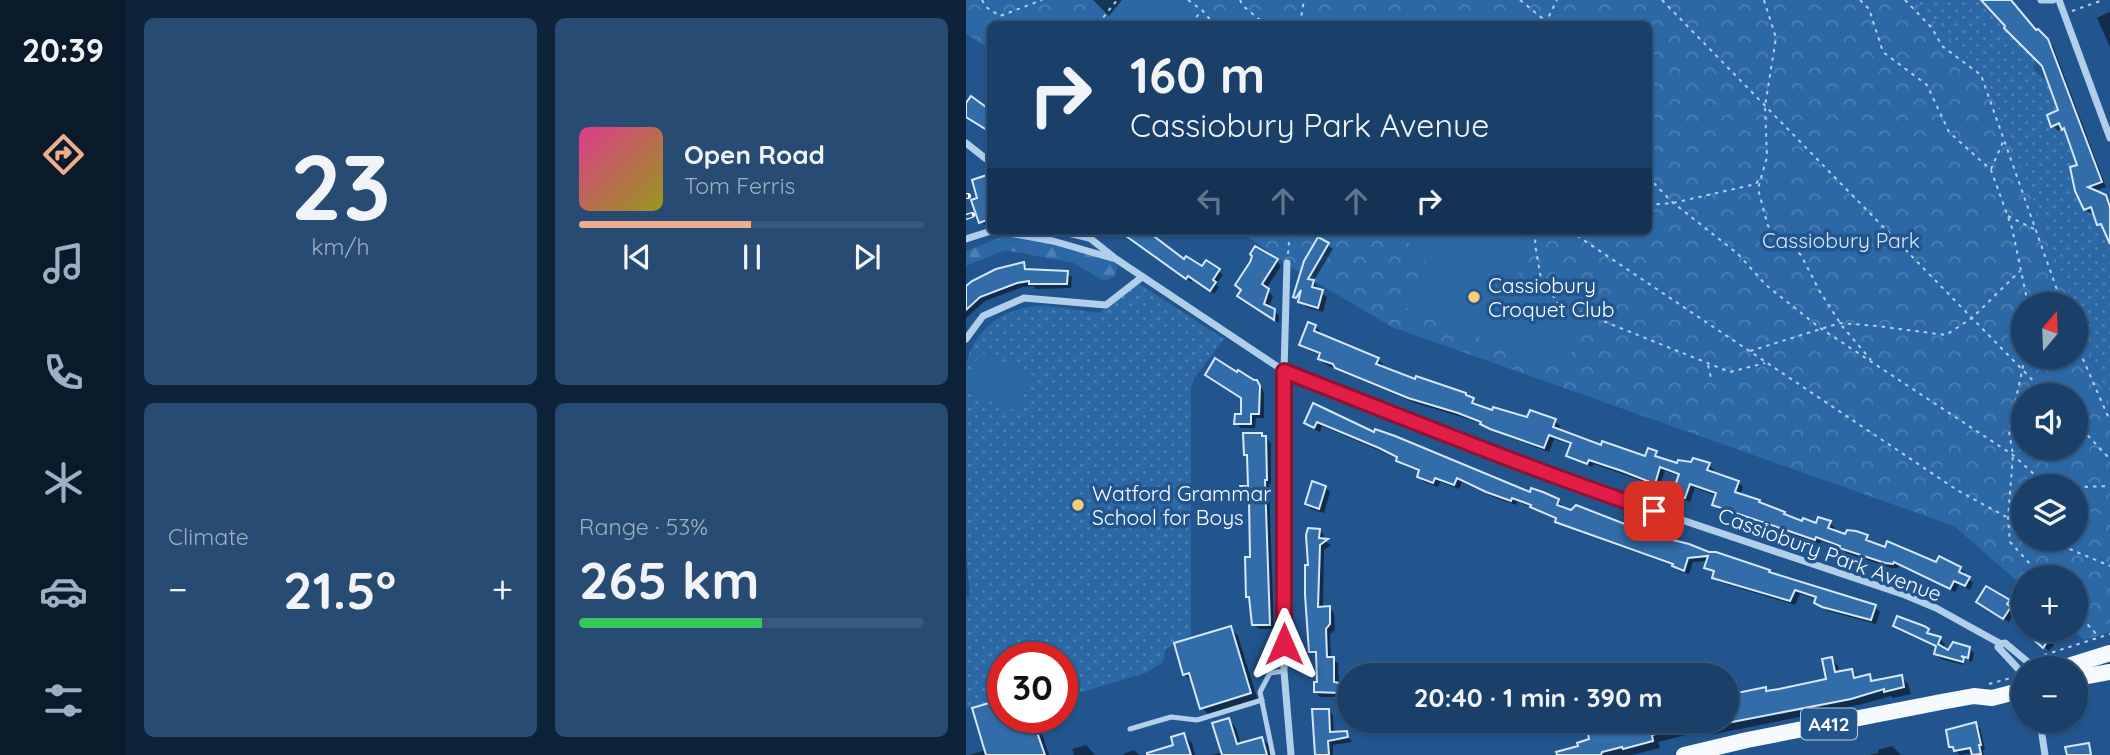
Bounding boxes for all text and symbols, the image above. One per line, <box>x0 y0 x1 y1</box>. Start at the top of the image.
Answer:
text: 20:39 <box>22 30 104 70</box>
text: 160 m <box>1130 44 1265 105</box>
icon: right <box>1015 49 1106 140</box>
text: Cassiobury Park Avenue <box>1130 105 1489 145</box>
text: 23 <box>290 129 391 243</box>
icon: directions <box>39 130 88 179</box>
text: Open Road <box>684 138 825 171</box>
text: Tom Ferris <box>684 171 795 200</box>
icon: left <box>1191 182 1229 220</box>
icon: ahead <box>1264 182 1302 220</box>
icon: ahead <box>1337 182 1375 220</box>
icon: right <box>1410 182 1448 220</box>
park label: Cassiobury Park <box>1762 227 1920 253</box>
text: km/h <box>311 232 370 261</box>
icon: previous <box>618 238 656 276</box>
icon: pause <box>733 238 771 276</box>
icon: next <box>848 238 886 276</box>
icon: music <box>39 239 88 288</box>
place label: Cassiobury Croquet Club <box>1488 272 1615 322</box>
marker: Cassiobury Croquet Club <box>1466 289 1482 305</box>
north arrow <box>2011 292 2088 369</box>
map controls <box>2011 292 2088 733</box>
icon: phone <box>39 348 88 397</box>
button: sound <box>2011 383 2088 460</box>
icon: climate <box>39 458 88 507</box>
button: layers <box>2011 474 2088 551</box>
place label: Watford Grammar School for Boys <box>1092 480 1271 530</box>
pin <box>1624 481 1684 541</box>
icon: arrive <box>1635 492 1673 530</box>
marker: Watford Grammar School for Boys <box>1070 497 1086 513</box>
street label: Cassiobury Park Avenue <box>1715 501 1945 607</box>
text: Range · 53% <box>579 512 708 541</box>
text: Climate <box>168 522 249 551</box>
text: 265 km <box>579 547 759 612</box>
text: 21.5° <box>283 557 396 622</box>
text: − <box>168 565 188 613</box>
text: + <box>492 565 513 613</box>
button: + <box>2011 565 2088 642</box>
icon: car <box>39 567 88 616</box>
position arrow <box>1247 607 1321 681</box>
speed limit sign: 30 <box>987 642 1078 733</box>
button: − <box>2011 656 2088 733</box>
icon: filters <box>39 676 88 725</box>
text: 20:40 · 1 min · 390 m <box>1414 681 1662 714</box>
road number: A412 <box>1801 708 1857 740</box>

